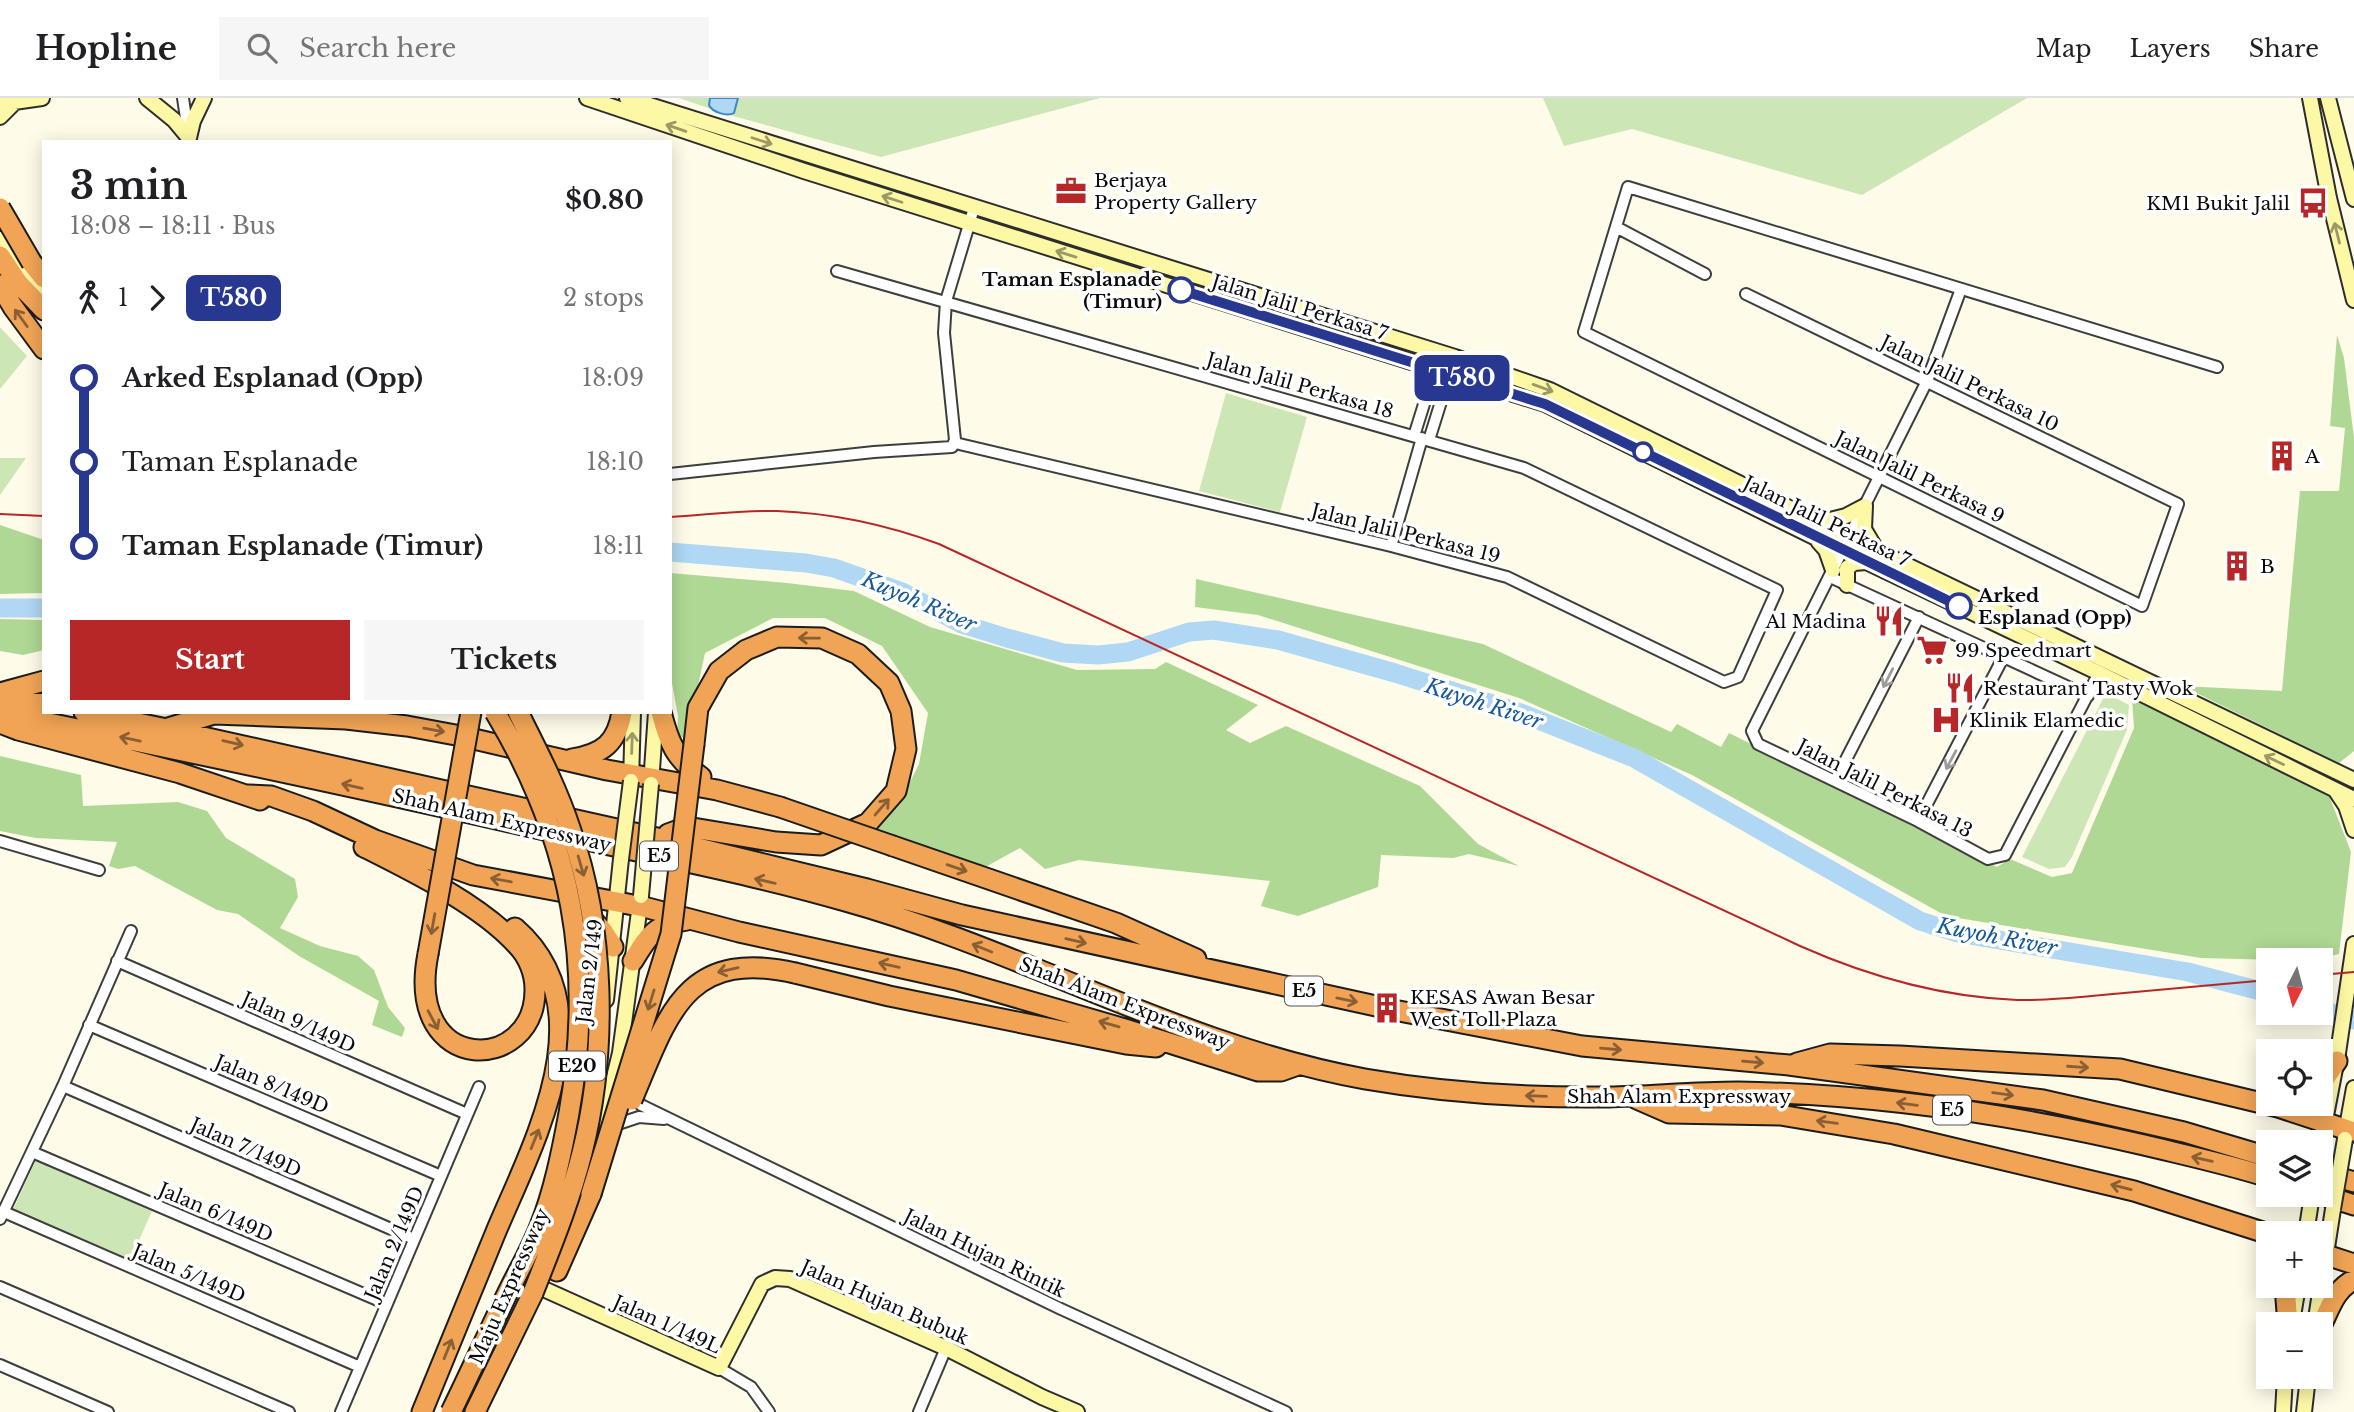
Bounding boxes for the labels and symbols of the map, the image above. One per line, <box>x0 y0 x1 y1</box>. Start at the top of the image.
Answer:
one-way arrow <box>665 121 687 133</box>
one-way arrow <box>751 136 773 148</box>
place label: Berjaya Property Gallery <box>1094 169 1257 214</box>
office icon: Berjaya Property Gallery <box>1054 174 1088 208</box>
bus stop icon: KM1 Bukit Jalil <box>2296 186 2330 220</box>
one-way arrow <box>881 192 903 205</box>
place label: KM1 Bukit Jalil <box>2146 192 2290 215</box>
one-way arrow <box>2330 222 2343 245</box>
one-way arrow <box>1055 247 1077 259</box>
place label: Taman Esplanade (Timur) <box>982 268 1162 313</box>
street label: Jalan Jalil Perkasa 7 <box>1206 269 1391 345</box>
marker: Taman Esplanade (Timur) <box>1168 277 1194 303</box>
one-way arrow <box>13 309 28 328</box>
street label: Jalan Jalil Perkasa 10 <box>1874 329 2063 437</box>
street label: Jalan Jalil Perkasa 18 <box>1201 347 1396 423</box>
line badge: T580 <box>1413 355 1511 401</box>
one-way arrow <box>1532 382 1554 395</box>
street label: Jalan Jalil Perkasa 9 <box>1829 425 2008 528</box>
building icon: A <box>2265 439 2299 473</box>
unlabelled marker <box>1633 442 1653 462</box>
place label: A <box>2304 445 2320 468</box>
street label: Jalan Jalil Perkasa 7 <box>1737 470 1914 572</box>
street label: Jalan Jalil Perkasa 19 <box>1306 498 1503 568</box>
building icon: B <box>2220 549 2254 583</box>
place label: B <box>2260 555 2275 578</box>
water label: Kuyoh River <box>857 566 981 638</box>
place label: Arked Esplanad (Opp) <box>1977 584 2132 629</box>
marker: Arked Esplanad (Opp) <box>1946 593 1972 619</box>
restaurant icon: Al Madina <box>1872 604 1906 638</box>
place label: Al Madina <box>1765 610 1866 633</box>
one-way arrow <box>798 631 821 645</box>
supermarket icon: 99 Speedmart <box>1915 633 1949 667</box>
place label: 99 Speedmart <box>1955 639 2093 662</box>
one-way arrow <box>1880 667 1894 688</box>
restaurant icon: Restaurant Tasty Wok <box>1943 671 1977 705</box>
water label: Kuyoh River <box>1421 672 1547 736</box>
place label: Restaurant Tasty Wok <box>1983 677 2194 700</box>
hospital icon: Klinik Elamedic <box>1929 703 1963 737</box>
place label: Klinik Elamedic <box>1969 709 2124 732</box>
one-way arrow <box>422 724 445 738</box>
one-way arrow <box>119 732 142 746</box>
one-way arrow <box>625 732 638 755</box>
street label: Jalan Jalil Perkasa 13 <box>1791 733 1976 843</box>
one-way arrow <box>222 738 244 751</box>
one-way arrow <box>1943 750 1957 770</box>
one-way arrow <box>2265 752 2285 766</box>
one-way arrow <box>341 778 364 792</box>
street label: Shah Alam Expressway <box>390 784 614 857</box>
one-way arrow <box>874 798 890 816</box>
road number: E5 <box>640 842 678 870</box>
one-way arrow <box>575 854 588 876</box>
one-way arrow <box>946 862 968 875</box>
one-way arrow <box>490 873 513 886</box>
one-way arrow <box>754 873 777 887</box>
one-way arrow <box>426 912 439 935</box>
water label: Kuyoh River <box>1934 912 2061 962</box>
street label: Jalan 2/149 <box>571 918 607 1027</box>
one-way arrow <box>1064 934 1087 948</box>
one-way arrow <box>972 940 993 953</box>
north arrow <box>2256 948 2333 1026</box>
street label: Shah Alam Expressway <box>1016 953 1234 1054</box>
one-way arrow <box>878 958 901 971</box>
one-way arrow <box>717 964 740 977</box>
road number: E5 <box>1285 976 1323 1006</box>
street label: Jalan 9/149D <box>236 986 359 1058</box>
place label: KESAS Awan Besar West Toll Plaza <box>1409 986 1595 1031</box>
one-way arrow <box>644 988 657 1010</box>
building icon: KESAS Awan Besar West Toll Plaza <box>1370 991 1404 1025</box>
one-way arrow <box>1335 994 1358 1008</box>
one-way arrow <box>426 1009 440 1029</box>
one-way arrow <box>1098 1017 1120 1030</box>
one-way arrow <box>1599 1043 1622 1056</box>
street label: Jalan 8/149D <box>209 1049 332 1119</box>
road number: E20 <box>549 1051 605 1080</box>
one-way arrow <box>1741 1056 1764 1069</box>
one-way arrow <box>2067 1060 2090 1073</box>
street label: Shah Alam Expressway <box>1567 1085 1791 1108</box>
one-way arrow <box>1991 1088 2014 1101</box>
one-way arrow <box>1525 1089 1548 1102</box>
road number: E5 <box>1933 1096 1971 1125</box>
one-way arrow <box>1896 1098 1919 1111</box>
street label: Jalan 7/149D <box>184 1112 305 1182</box>
one-way arrow <box>1816 1116 1839 1129</box>
one-way arrow <box>529 1128 542 1150</box>
one-way arrow <box>2192 1151 2214 1164</box>
street label: Jalan 6/149D <box>152 1177 277 1247</box>
one-way arrow <box>2110 1180 2133 1193</box>
street label: Jalan 2/149D <box>359 1183 429 1306</box>
street label: Jalan Hujan Rintik <box>897 1203 1070 1303</box>
street label: Maju Expressway <box>465 1205 554 1368</box>
street label: Jalan 5/149D <box>126 1238 249 1308</box>
street label: Jalan Hujan Bubuk <box>794 1254 973 1350</box>
street label: Jalan 1/149L <box>607 1289 724 1359</box>
one-way arrow <box>442 1339 455 1360</box>

